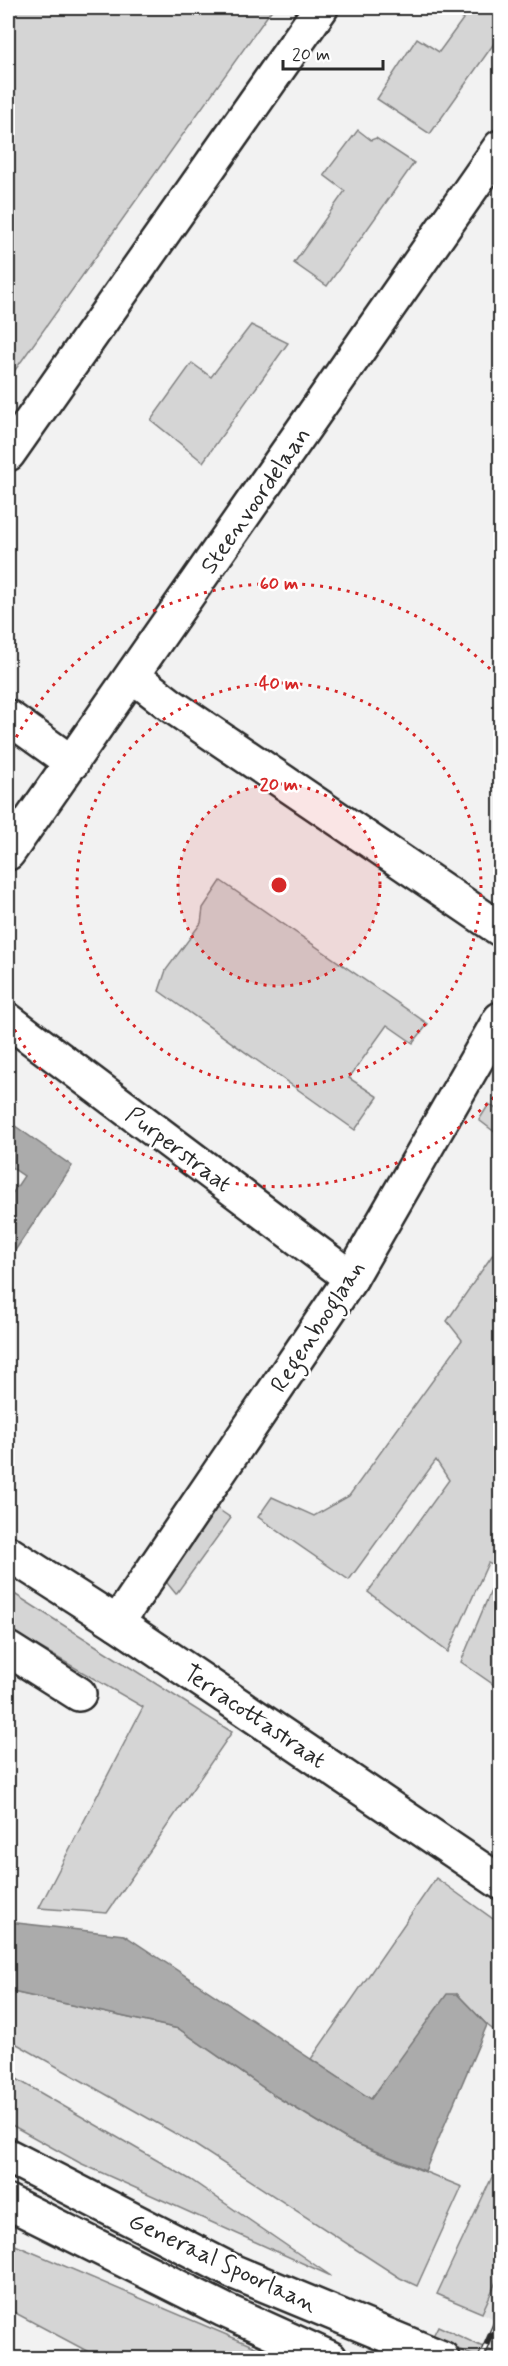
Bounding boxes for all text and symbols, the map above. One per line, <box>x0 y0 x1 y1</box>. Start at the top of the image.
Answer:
scale bar <box>283 33 384 71</box>
text: 20 m <box>292 43 330 67</box>
street label: Steenvoordelaan <box>194 421 318 580</box>
text: 60 m <box>260 572 298 596</box>
text: 40 m <box>259 672 299 696</box>
text: 20 m <box>260 773 298 797</box>
centre of rings <box>269 875 289 895</box>
street label: Purperstraat <box>119 1100 237 1200</box>
street label: Regenbooglaan <box>264 1255 375 1400</box>
street label: Terracottastraat <box>177 1658 331 1776</box>
street label: Generaal Spoorlaan <box>123 2206 322 2321</box>

